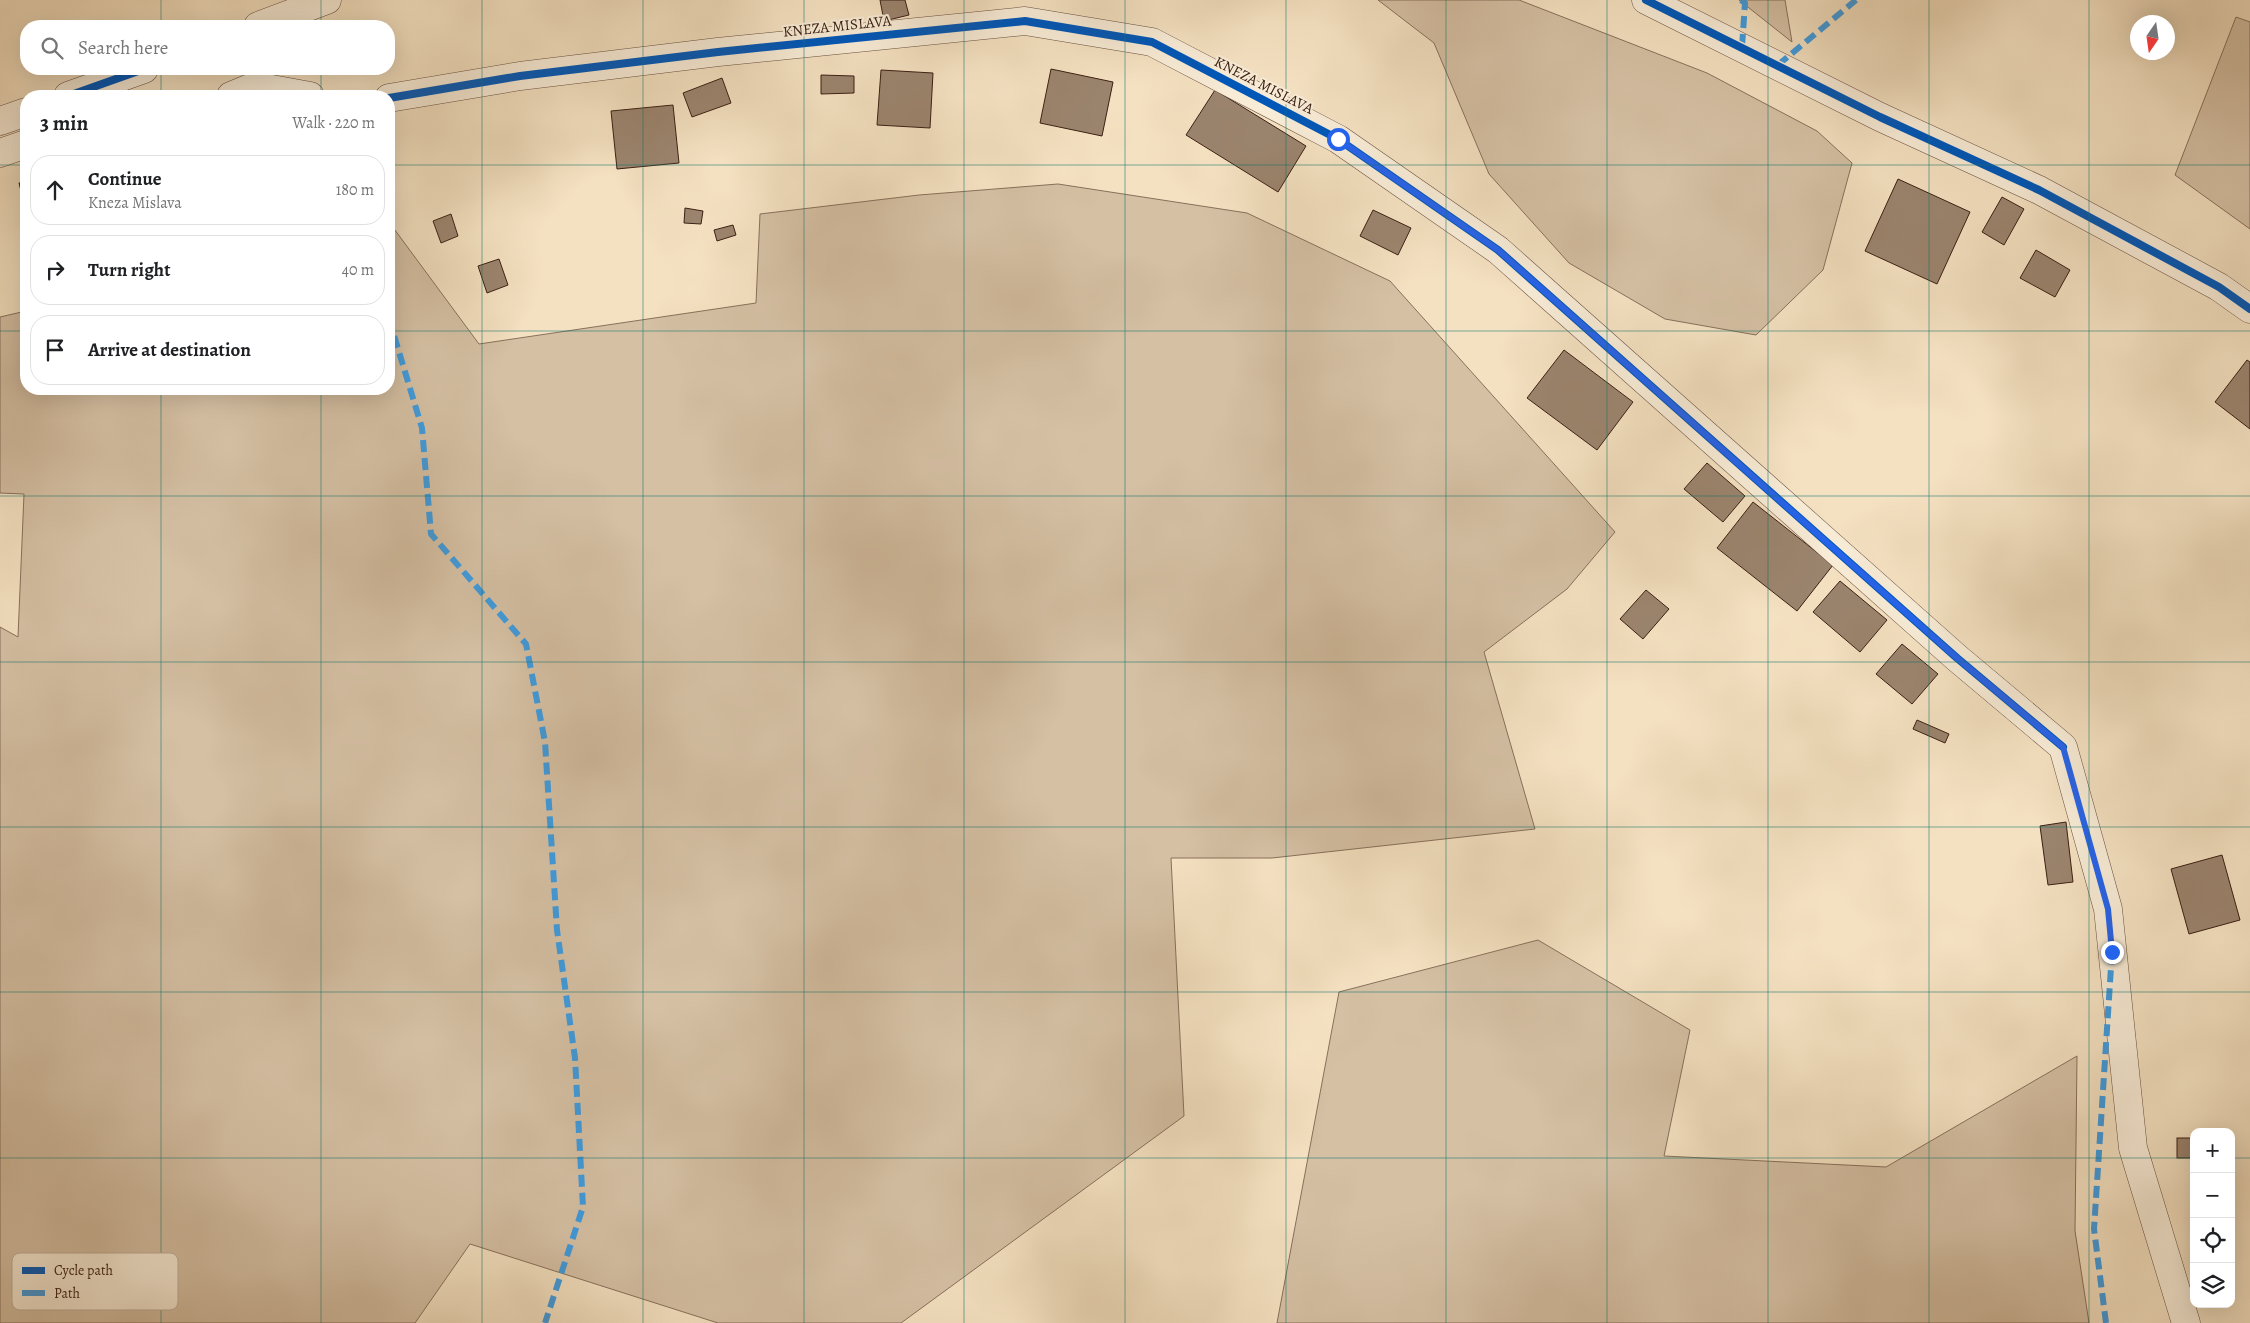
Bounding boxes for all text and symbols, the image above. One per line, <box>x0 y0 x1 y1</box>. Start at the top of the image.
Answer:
street label: KNEZA MISLAVA <box>782 10 892 42</box>
north arrow <box>2130 15 2175 60</box>
search box <box>20 20 395 75</box>
icon: search <box>38 34 66 62</box>
text: Search here <box>78 35 168 61</box>
street label: KNEZA MISLAVA <box>1211 51 1317 119</box>
text: 3 min <box>40 109 88 137</box>
text: Walk · 220 m <box>292 112 375 134</box>
route start <box>1327 128 1350 151</box>
text: Continue <box>88 166 162 192</box>
icon: ahead <box>41 176 69 204</box>
text: 180 m <box>336 179 374 201</box>
text: Kneza Mislava <box>88 192 182 214</box>
icon: right <box>41 256 69 284</box>
text: Turn right <box>88 257 170 283</box>
text: 40 m <box>342 259 374 281</box>
icon: arrive <box>41 336 69 364</box>
text: Arrive at destination <box>88 337 251 363</box>
route end <box>2101 941 2124 964</box>
map controls <box>2190 1128 2235 1308</box>
button: + <box>2190 1128 2235 1173</box>
button: − <box>2190 1173 2235 1218</box>
button: locate <box>2190 1218 2235 1263</box>
legend <box>12 1253 178 1310</box>
text: Cycle path <box>54 1261 114 1280</box>
button: layers <box>2190 1263 2235 1308</box>
text: Path <box>54 1284 81 1303</box>

